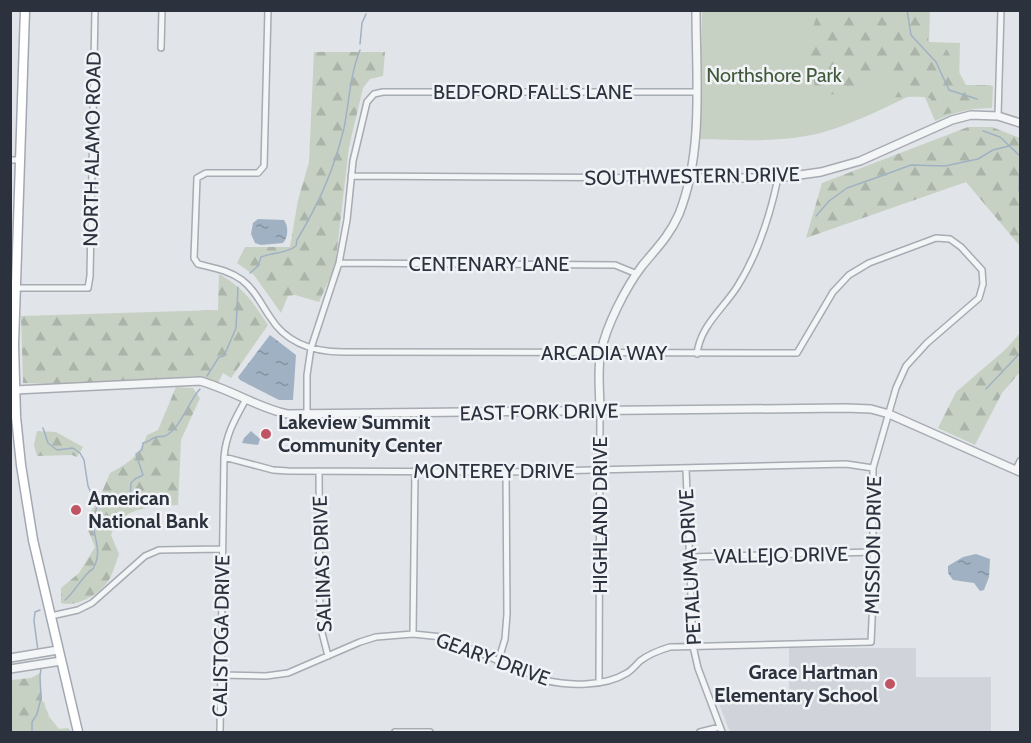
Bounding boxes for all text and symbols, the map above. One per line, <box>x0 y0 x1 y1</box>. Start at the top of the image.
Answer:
street label: NORTH ALAMO ROAD <box>78 51 106 247</box>
park label: Northshore Park <box>706 63 842 87</box>
street label: BEDFORD FALLS LANE <box>433 80 633 104</box>
street label: SOUTHWESTERN DRIVE <box>584 162 800 190</box>
street label: CENTENARY LANE <box>409 252 569 276</box>
street label: ARCADIA WAY <box>541 341 668 365</box>
street label: EAST FORK DRIVE <box>459 399 619 425</box>
place label: Lakeview Summit Community Center <box>278 410 442 457</box>
marker: Lakeview Summit Community Center <box>259 427 273 441</box>
street label: HIGHLAND DRIVE <box>588 436 612 594</box>
street label: MONTEREY DRIVE <box>413 459 575 483</box>
street label: MISSION DRIVE <box>860 475 886 615</box>
place label: American National Bank <box>88 486 209 533</box>
street label: PETALUMA DRIVE <box>674 488 706 646</box>
street label: SALINAS DRIVE <box>308 495 336 633</box>
marker: American National Bank <box>69 503 83 517</box>
street label: VALLEJO DRIVE <box>713 542 849 568</box>
street label: CALISTOGA DRIVE <box>208 555 234 717</box>
street label: GEARY DRIVE <box>433 627 553 691</box>
place label: Grace Hartman Elementary School <box>714 660 878 707</box>
marker: Grace Hartman Elementary School <box>883 677 897 691</box>

